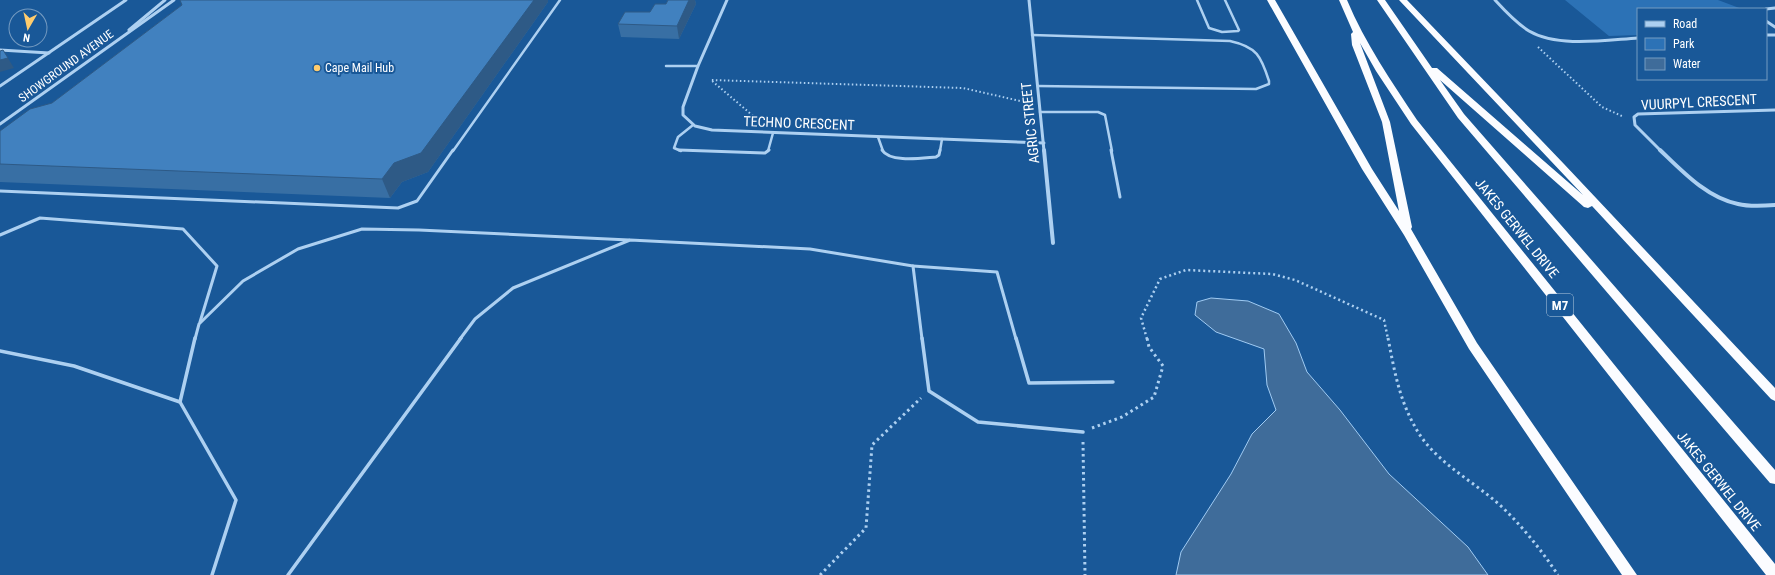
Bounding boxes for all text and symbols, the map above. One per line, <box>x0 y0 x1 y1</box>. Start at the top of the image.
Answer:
north arrow <box>8 8 48 48</box>
legend <box>1637 8 1767 80</box>
text: Road <box>1673 17 1697 31</box>
street label: SHOWGROUND AVENUE <box>16 27 116 105</box>
text: Park <box>1673 37 1695 51</box>
text: Water <box>1673 57 1701 71</box>
place label: Cape Mail Hub <box>325 61 394 75</box>
marker: Cape Mail Hub <box>312 63 322 73</box>
street label: AGRIC STREET <box>1018 82 1042 164</box>
street label: VUURPYL CRESCENT <box>1641 91 1757 113</box>
street label: TECHNO CRESCENT <box>743 113 855 133</box>
street label: JAKES GERWEL DRIVE <box>1472 175 1562 281</box>
road number: M7 <box>1547 294 1573 316</box>
street label: JAKES GERWEL DRIVE <box>1674 428 1764 534</box>

